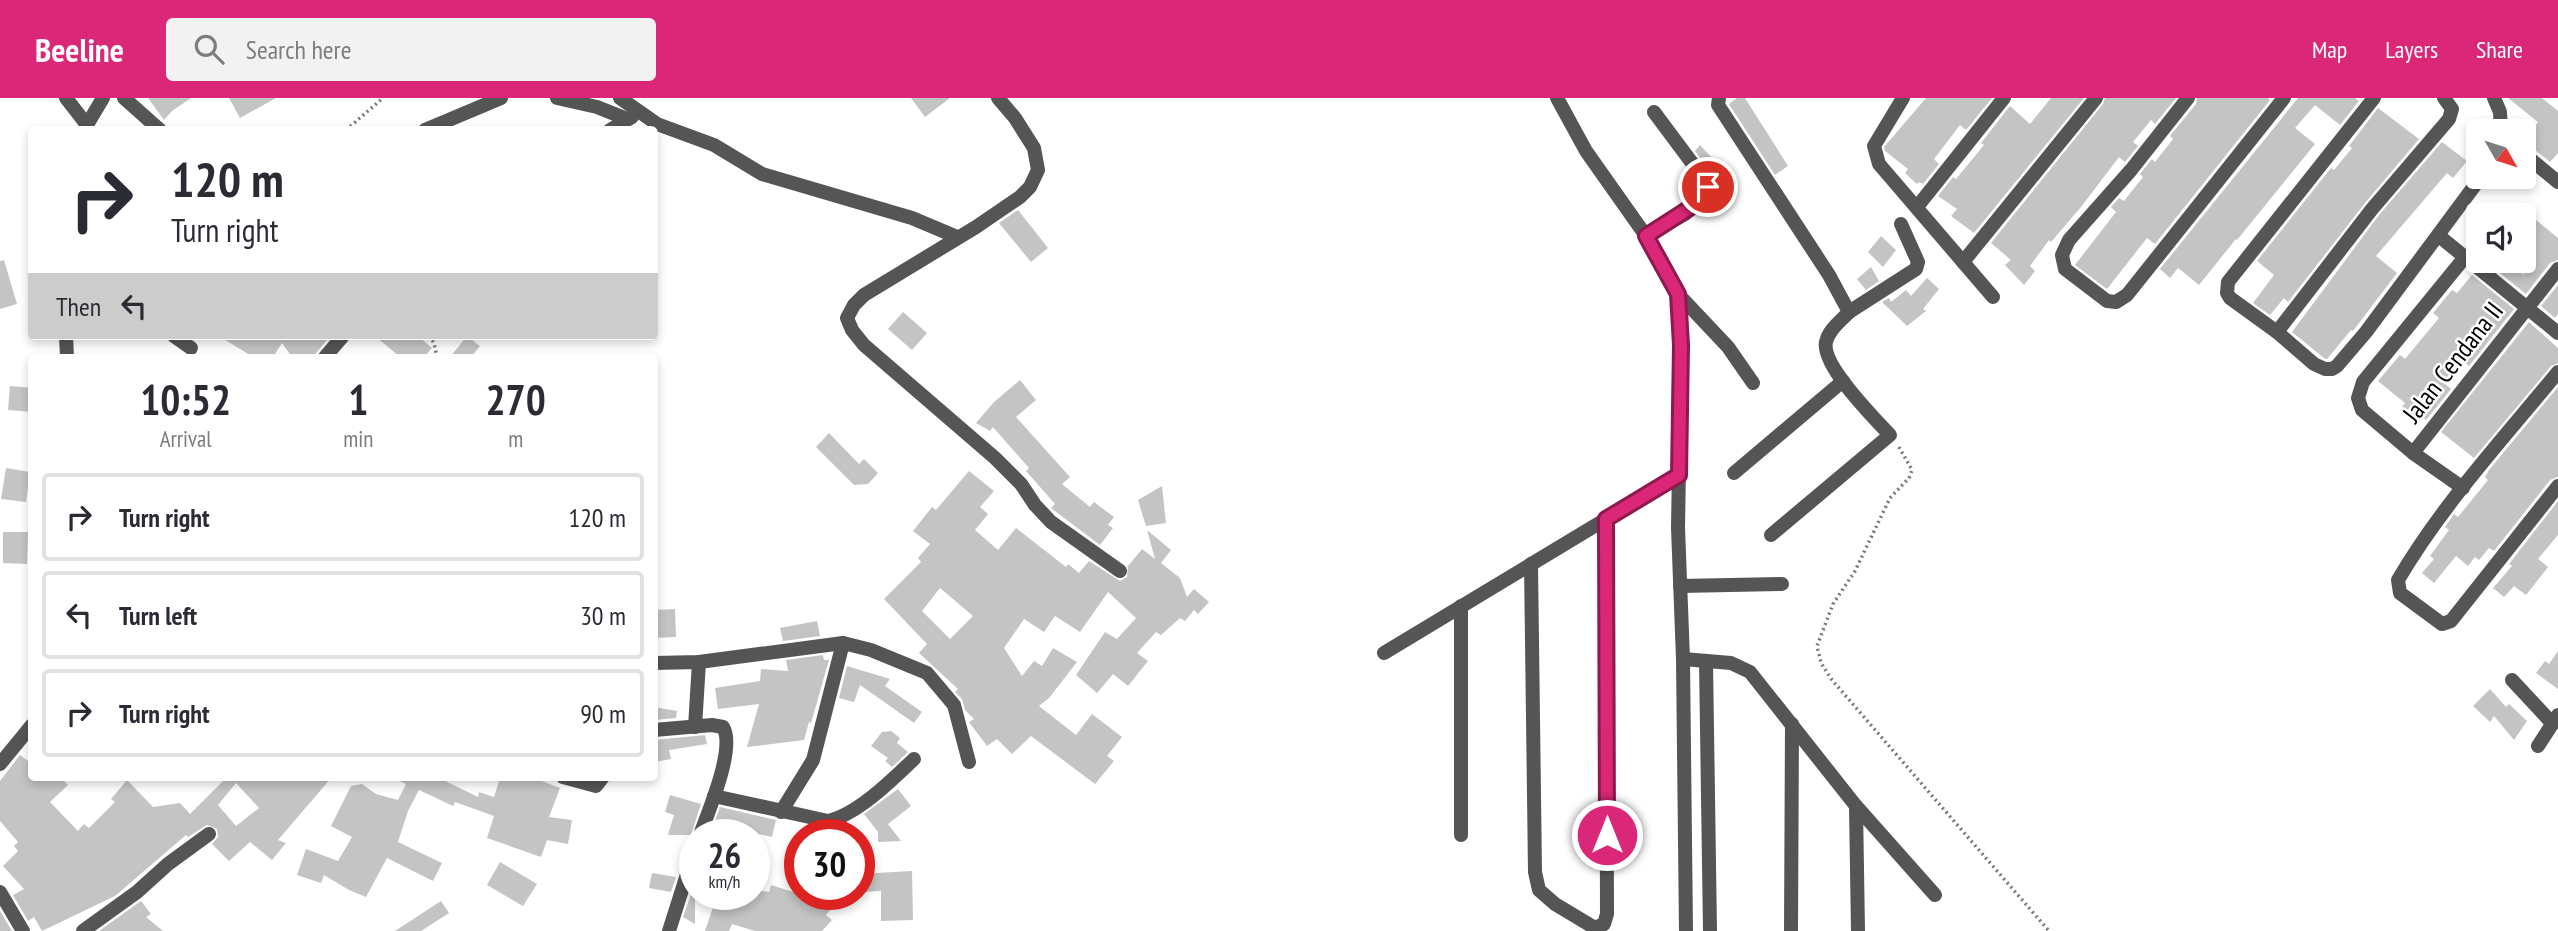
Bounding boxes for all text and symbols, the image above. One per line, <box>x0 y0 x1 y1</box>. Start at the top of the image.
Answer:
search box <box>166 18 656 81</box>
text: Beeline <box>35 28 124 71</box>
icon: search <box>190 30 228 68</box>
text: Search here <box>246 33 351 66</box>
text: Map <box>2312 34 2347 65</box>
text: Layers <box>2385 34 2438 65</box>
text: Share <box>2476 34 2523 65</box>
north arrow <box>2466 119 2536 189</box>
map controls <box>2466 119 2536 273</box>
text: 120 m <box>171 147 284 211</box>
icon: right <box>56 154 147 245</box>
pin <box>1678 157 1738 217</box>
icon: arrive <box>1689 168 1727 206</box>
button: sound <box>2466 203 2536 273</box>
text: Turn right <box>171 209 279 251</box>
icon: left <box>115 287 153 325</box>
text: Then <box>56 290 101 323</box>
street label: Jalan Cendana II <box>2395 295 2510 430</box>
text: 10:52 <box>140 372 231 427</box>
text: 1 <box>348 372 368 427</box>
text: 270 <box>486 372 546 427</box>
text: Arrival <box>160 424 212 453</box>
text: min <box>343 424 373 453</box>
text: m <box>508 424 523 453</box>
icon: right <box>60 498 98 536</box>
text: Turn right <box>119 501 210 534</box>
text: 120 m <box>568 501 626 534</box>
icon: left <box>60 596 98 634</box>
text: Turn left <box>119 599 197 632</box>
text: 30 m <box>580 599 626 632</box>
icon: right <box>60 694 98 732</box>
text: Turn right <box>119 697 210 730</box>
text: 90 m <box>580 697 626 730</box>
position arrow <box>1570 798 1644 872</box>
speed limit sign: 30 <box>784 819 875 910</box>
text: 26 <box>708 832 741 878</box>
text: km/h <box>709 870 740 893</box>

